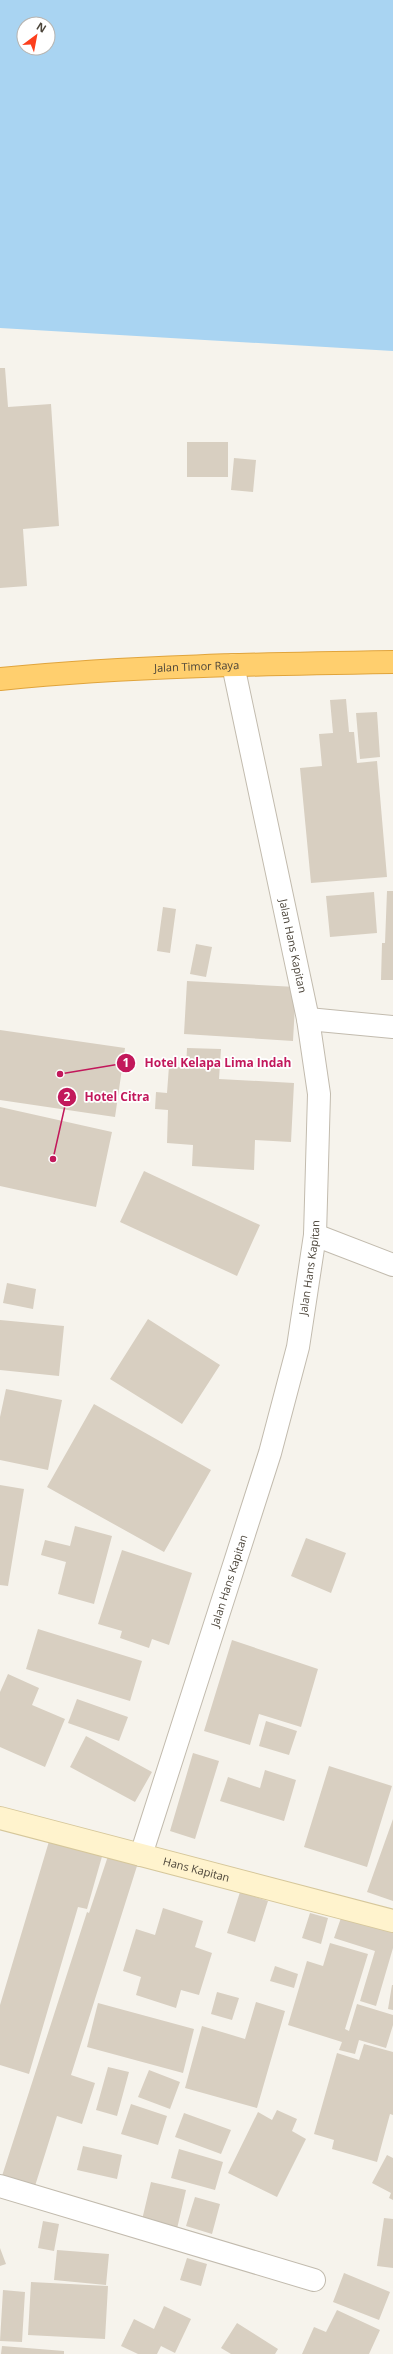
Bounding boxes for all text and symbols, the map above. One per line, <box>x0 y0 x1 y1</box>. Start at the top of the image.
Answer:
north arrow <box>16 16 56 56</box>
text: N <box>34 18 49 36</box>
street label: Jalan Timor Raya <box>153 657 239 675</box>
street label: Jalan Hans Kapitan <box>276 897 311 994</box>
callout: Hotel Kelapa Lima Indah <box>116 1051 299 1075</box>
text: 1 <box>123 1054 129 1071</box>
text: Hotel Kelapa Lima Indah <box>145 1054 291 1071</box>
callout: Hotel Citra <box>57 1085 158 1109</box>
text: 2 <box>64 1088 71 1105</box>
text: Hotel Citra <box>85 1088 149 1105</box>
street label: Jalan Hans Kapitan <box>295 1220 322 1317</box>
street label: Jalan Hans Kapitan <box>206 1533 250 1630</box>
street label: Hans Kapitan <box>162 1853 231 1885</box>

